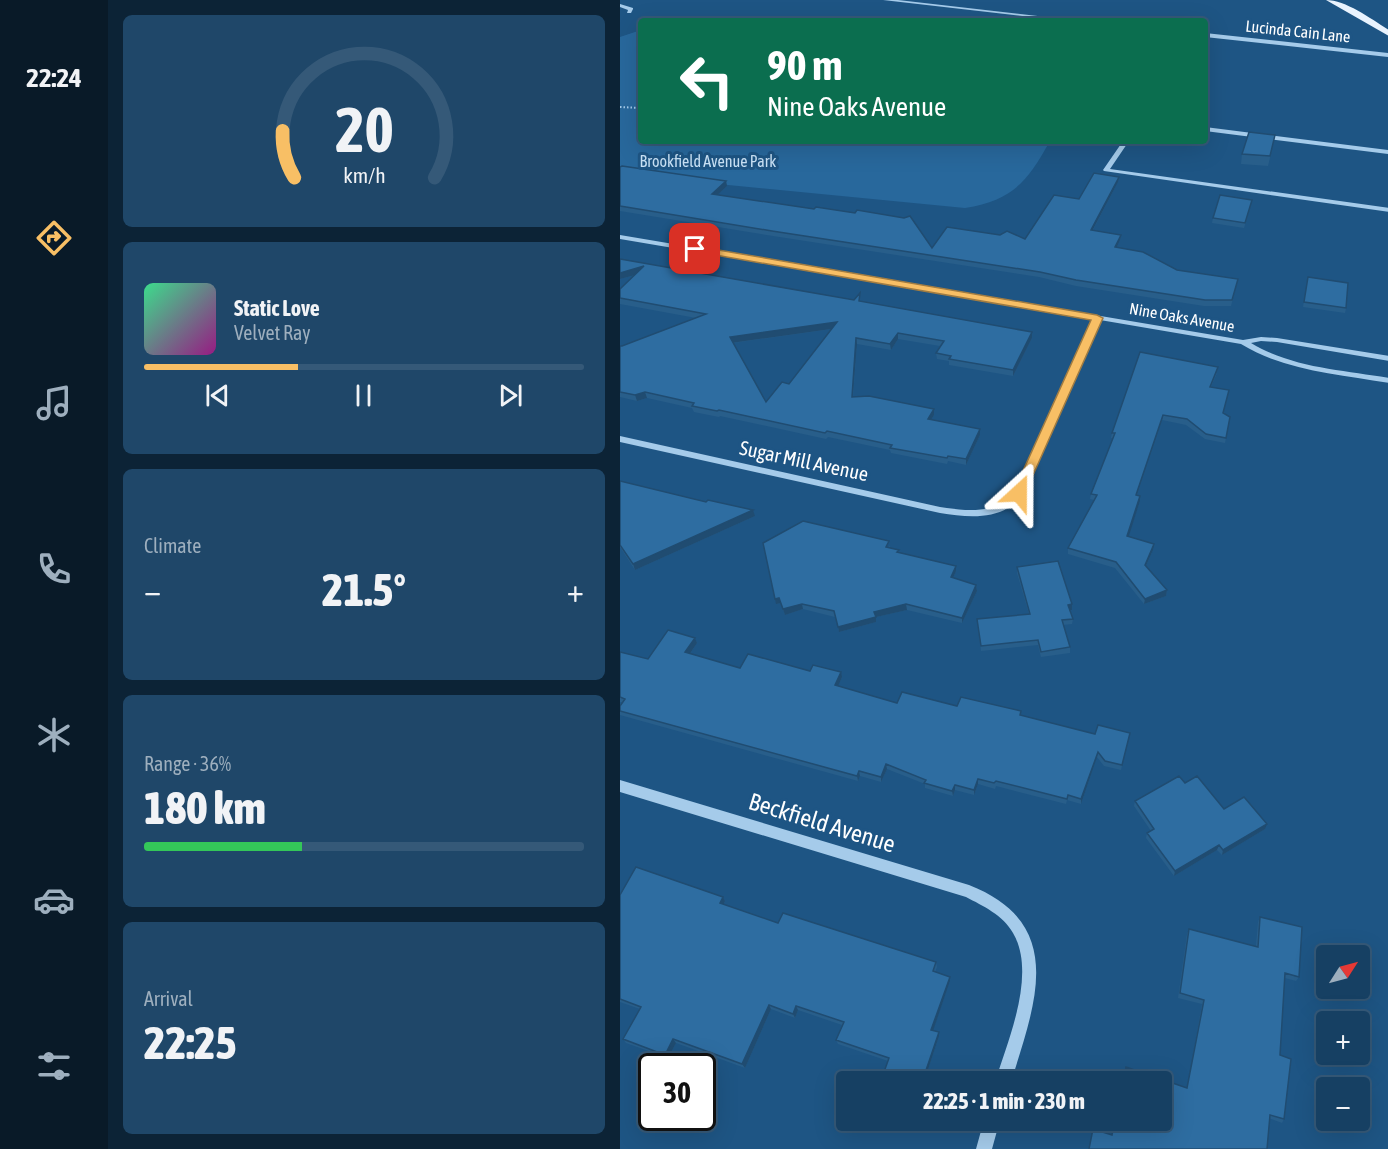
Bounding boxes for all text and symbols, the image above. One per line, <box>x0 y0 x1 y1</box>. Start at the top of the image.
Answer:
street label: Lucinda Cain Lane <box>1245 17 1351 45</box>
text: 90 m <box>767 41 842 89</box>
icon: left <box>668 42 746 120</box>
text: 22:24 <box>26 62 82 93</box>
text: Nine Oaks Avenue <box>767 91 946 122</box>
text: 20 <box>335 94 393 165</box>
park label: Brookfield Avenue Park <box>640 152 776 170</box>
text: km/h <box>343 163 385 188</box>
icon: directions <box>33 217 75 259</box>
pin <box>669 223 720 274</box>
icon: arrive <box>678 232 711 265</box>
text: Static Love <box>234 295 320 321</box>
street label: Nine Oaks Avenue <box>1128 299 1236 335</box>
text: Velvet Ray <box>234 321 311 344</box>
icon: previous <box>201 379 234 412</box>
icon: pause <box>347 379 380 412</box>
icon: next <box>494 379 527 412</box>
icon: music <box>33 382 75 424</box>
street label: Sugar Mill Avenue <box>738 436 871 485</box>
position arrow <box>987 461 1051 525</box>
text: Climate <box>144 534 201 557</box>
icon: phone <box>33 548 75 590</box>
text: 21.5° <box>322 564 406 616</box>
text: − <box>144 571 161 609</box>
text: + <box>567 571 584 609</box>
icon: climate <box>33 714 75 756</box>
text: Range · 36% <box>144 752 231 775</box>
text: 180 km <box>144 782 266 834</box>
street label: Beckfield Avenue <box>746 787 899 858</box>
icon: car <box>33 879 75 921</box>
north arrow <box>1316 945 1370 999</box>
map controls <box>1316 945 1370 1131</box>
text: Arrival <box>144 987 193 1010</box>
button: + <box>1316 1011 1370 1065</box>
text: 22:25 <box>144 1017 237 1069</box>
icon: filters <box>33 1045 75 1087</box>
speed limit sign: 30 <box>638 1053 716 1131</box>
button: − <box>1316 1077 1370 1131</box>
text: 22:25 · 1 min · 230 m <box>923 1088 1085 1114</box>

